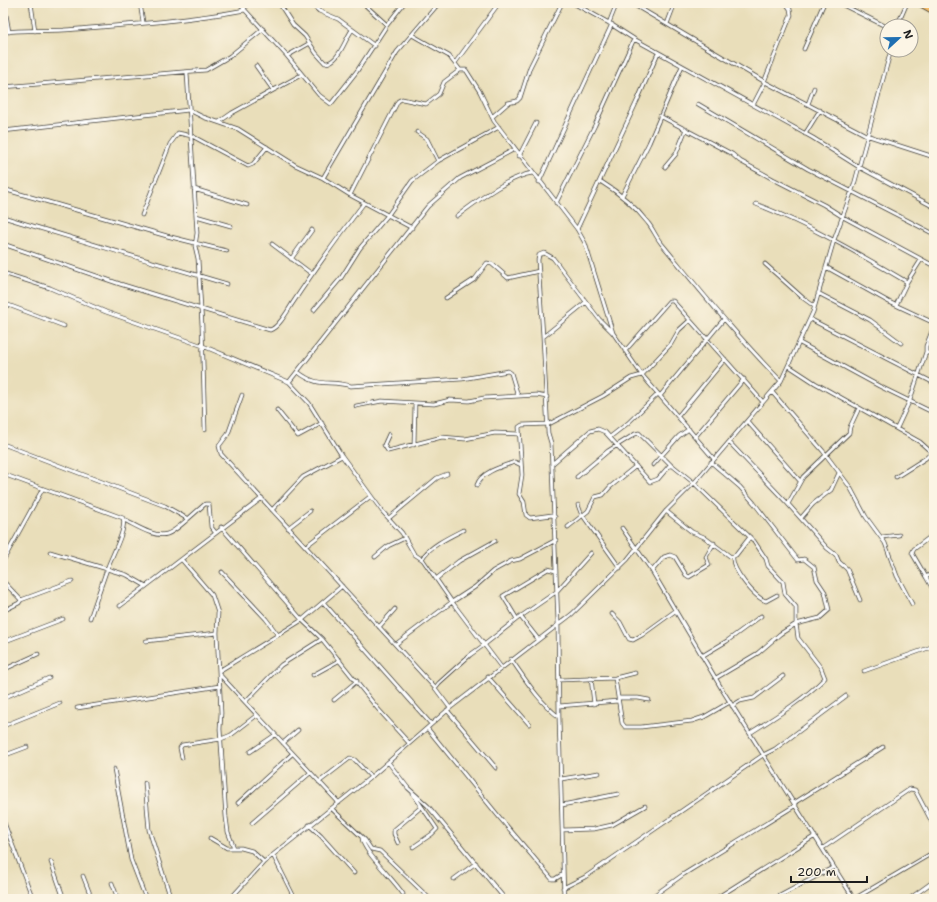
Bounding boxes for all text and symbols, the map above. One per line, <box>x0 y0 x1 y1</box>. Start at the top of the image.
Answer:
north arrow <box>879 18 919 58</box>
text: N <box>899 28 917 42</box>
scale bar <box>791 858 867 884</box>
text: 200 m <box>797 864 836 880</box>

